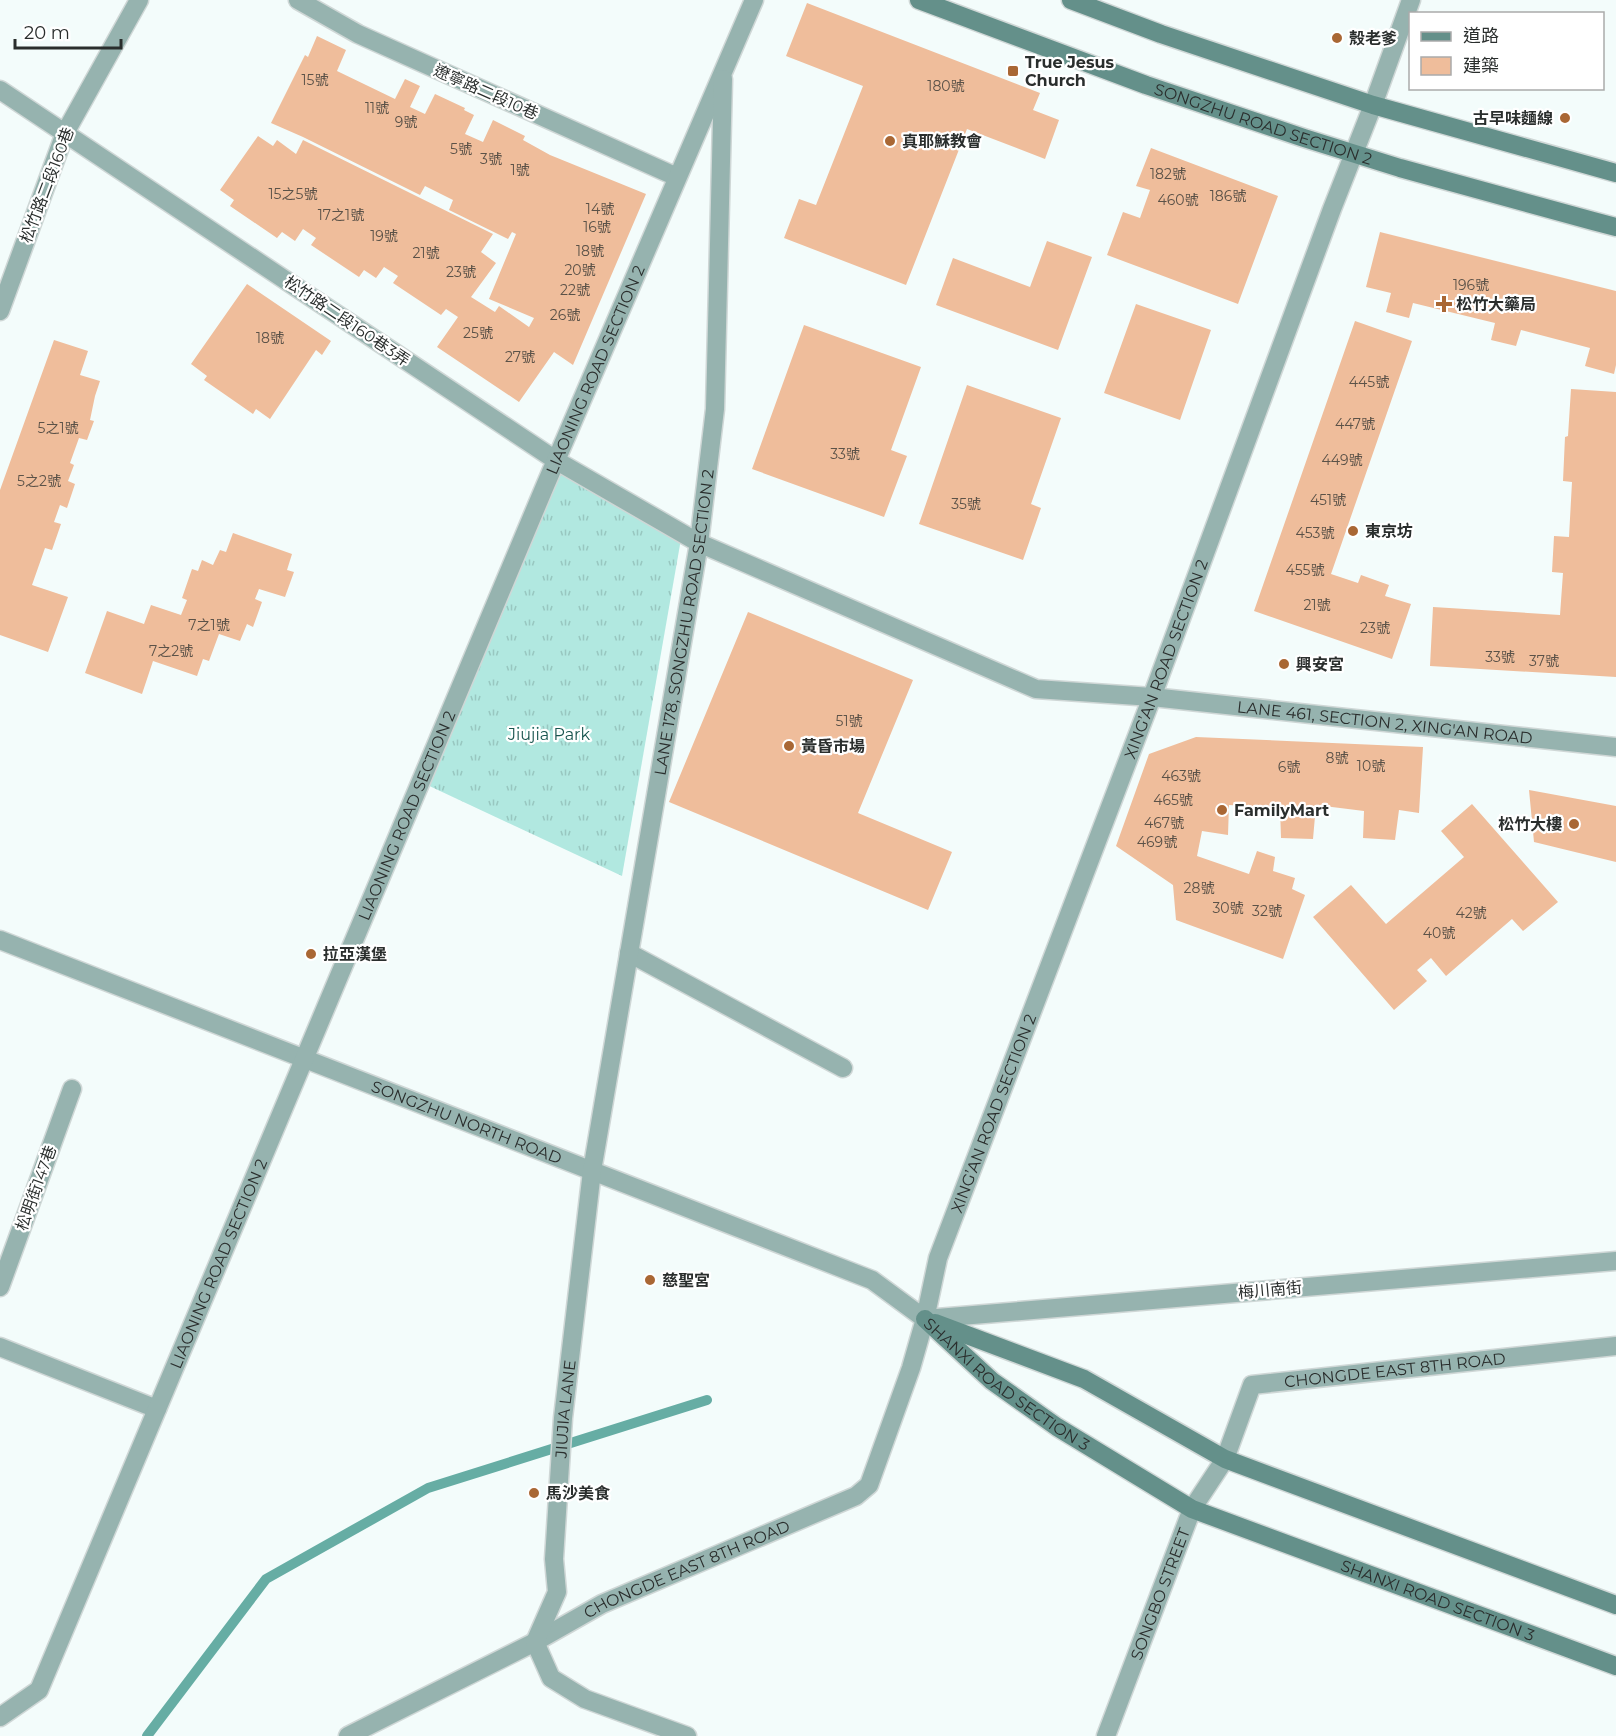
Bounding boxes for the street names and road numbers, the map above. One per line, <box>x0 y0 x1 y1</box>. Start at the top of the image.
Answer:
street label: 遼寧路二段10巷 <box>431 60 541 124</box>
street label: SONGZHU ROAD SECTION 2 <box>1152 79 1375 168</box>
street label: 松竹路二段160巷 <box>16 125 78 245</box>
street label: LIAONING ROAD SECTION 2 <box>542 262 648 477</box>
street label: 松竹路二段160巷3弄 <box>281 272 413 370</box>
street label: LANE 178, SONGZHU ROAD SECTION 2 <box>650 468 717 777</box>
street label: XING’AN ROAD SECTION 2 <box>1120 557 1211 761</box>
street label: LANE 461, SECTION 2, XING'AN ROAD <box>1236 697 1534 747</box>
street label: LIAONING ROAD SECTION 2 <box>354 708 459 923</box>
street label: XING’AN ROAD SECTION 2 <box>947 1011 1040 1215</box>
street label: SONGZHU NORTH ROAD <box>369 1076 565 1168</box>
street label: 松明街147巷 <box>12 1143 60 1233</box>
street label: LIAONING ROAD SECTION 2 <box>166 1156 271 1371</box>
street label: 梅川南街 <box>1237 1278 1303 1302</box>
street label: SHANXI ROAD SECTION 3 <box>920 1314 1093 1454</box>
street label: CHONGDE EAST 8TH ROAD <box>1283 1348 1506 1391</box>
street label: JIUJIA LANE <box>551 1359 579 1460</box>
street label: CHONGDE EAST 8TH ROAD <box>580 1516 793 1622</box>
street label: SONGBO STREET <box>1126 1525 1194 1662</box>
street label: SHANXI ROAD SECTION 3 <box>1338 1555 1537 1645</box>

